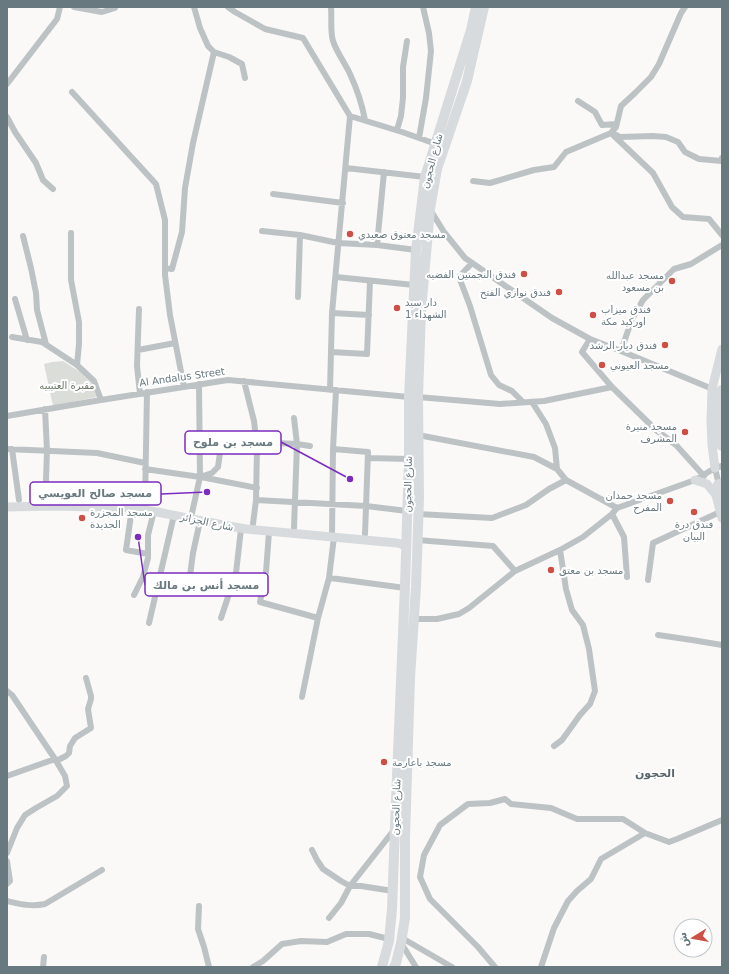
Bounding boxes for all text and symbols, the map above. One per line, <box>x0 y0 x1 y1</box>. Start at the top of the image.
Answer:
street label: شارع الحجون <box>419 132 446 190</box>
marker: مسجد معتوق صعيدي <box>345 229 355 239</box>
place label: مسجد معتوق صعيدي <box>358 229 446 241</box>
place label: فندق النجمتين الفضيه <box>426 269 516 280</box>
marker: فندق النجمتين الفضيه <box>519 269 529 279</box>
place label: مسجد عبدالله بن مسعود <box>606 270 664 293</box>
marker: مسجد عبدالله بن مسعود <box>667 276 677 286</box>
place label: فندق نوازي الفتح <box>480 287 551 299</box>
marker: فندق نوازي الفتح <box>554 287 564 297</box>
place label: دار سيد الشهداء 1 <box>405 297 447 321</box>
marker: دار سيد الشهداء 1 <box>392 303 402 313</box>
place label: فندق ميزاب اوركيد مكة <box>601 304 651 328</box>
marker: فندق ميزاب اوركيد مكة <box>588 310 598 320</box>
place label: فندق ديار الرشد <box>590 340 657 351</box>
marker: فندق ديار الرشد <box>660 340 670 350</box>
marker: مسجد العيوني <box>597 360 607 370</box>
place label: مسجد العيوني <box>610 360 669 372</box>
street label: Al Andalus Street <box>138 366 226 388</box>
park label: مقبرة العتيبيه <box>39 380 95 391</box>
place label: مسجد منيرة المشرف <box>626 421 677 444</box>
marker: مسجد منيرة المشرف <box>680 427 690 437</box>
callout: مسجد بن ملوح <box>185 431 281 454</box>
text: مسجد بن ملوح <box>193 436 273 449</box>
street label: شارع الحجون <box>402 456 415 512</box>
callout: مسجد صالح العويسي <box>30 482 161 505</box>
text: مسجد صالح العويسي <box>38 487 152 500</box>
place label: مسجد حمدان المفرح <box>606 490 662 514</box>
marker: مسجد حمدان المفرح <box>665 496 675 506</box>
place label: مسجد المجزرة الجديدة <box>90 507 153 530</box>
marker: فندق درة البيان <box>689 507 699 517</box>
street label: شارع الجزائر <box>178 511 235 534</box>
marker: مسجد المجزرة الجديدة <box>77 513 87 523</box>
place label: فندق درة البيان <box>675 519 713 542</box>
marker: مسجد بن معتق <box>546 565 556 575</box>
place label: مسجد بن معتق <box>559 565 623 576</box>
callout: مسجد أنس بن مالك <box>145 573 268 596</box>
text: مسجد أنس بن مالك <box>153 578 259 592</box>
marker: مسجد باعارمة <box>379 757 389 767</box>
place label: مسجد باعارمة <box>392 757 452 768</box>
district label: الحجون <box>635 767 675 780</box>
street label: شارع الحجون <box>390 778 403 836</box>
north arrow <box>673 918 713 958</box>
text: ش <box>676 931 692 949</box>

